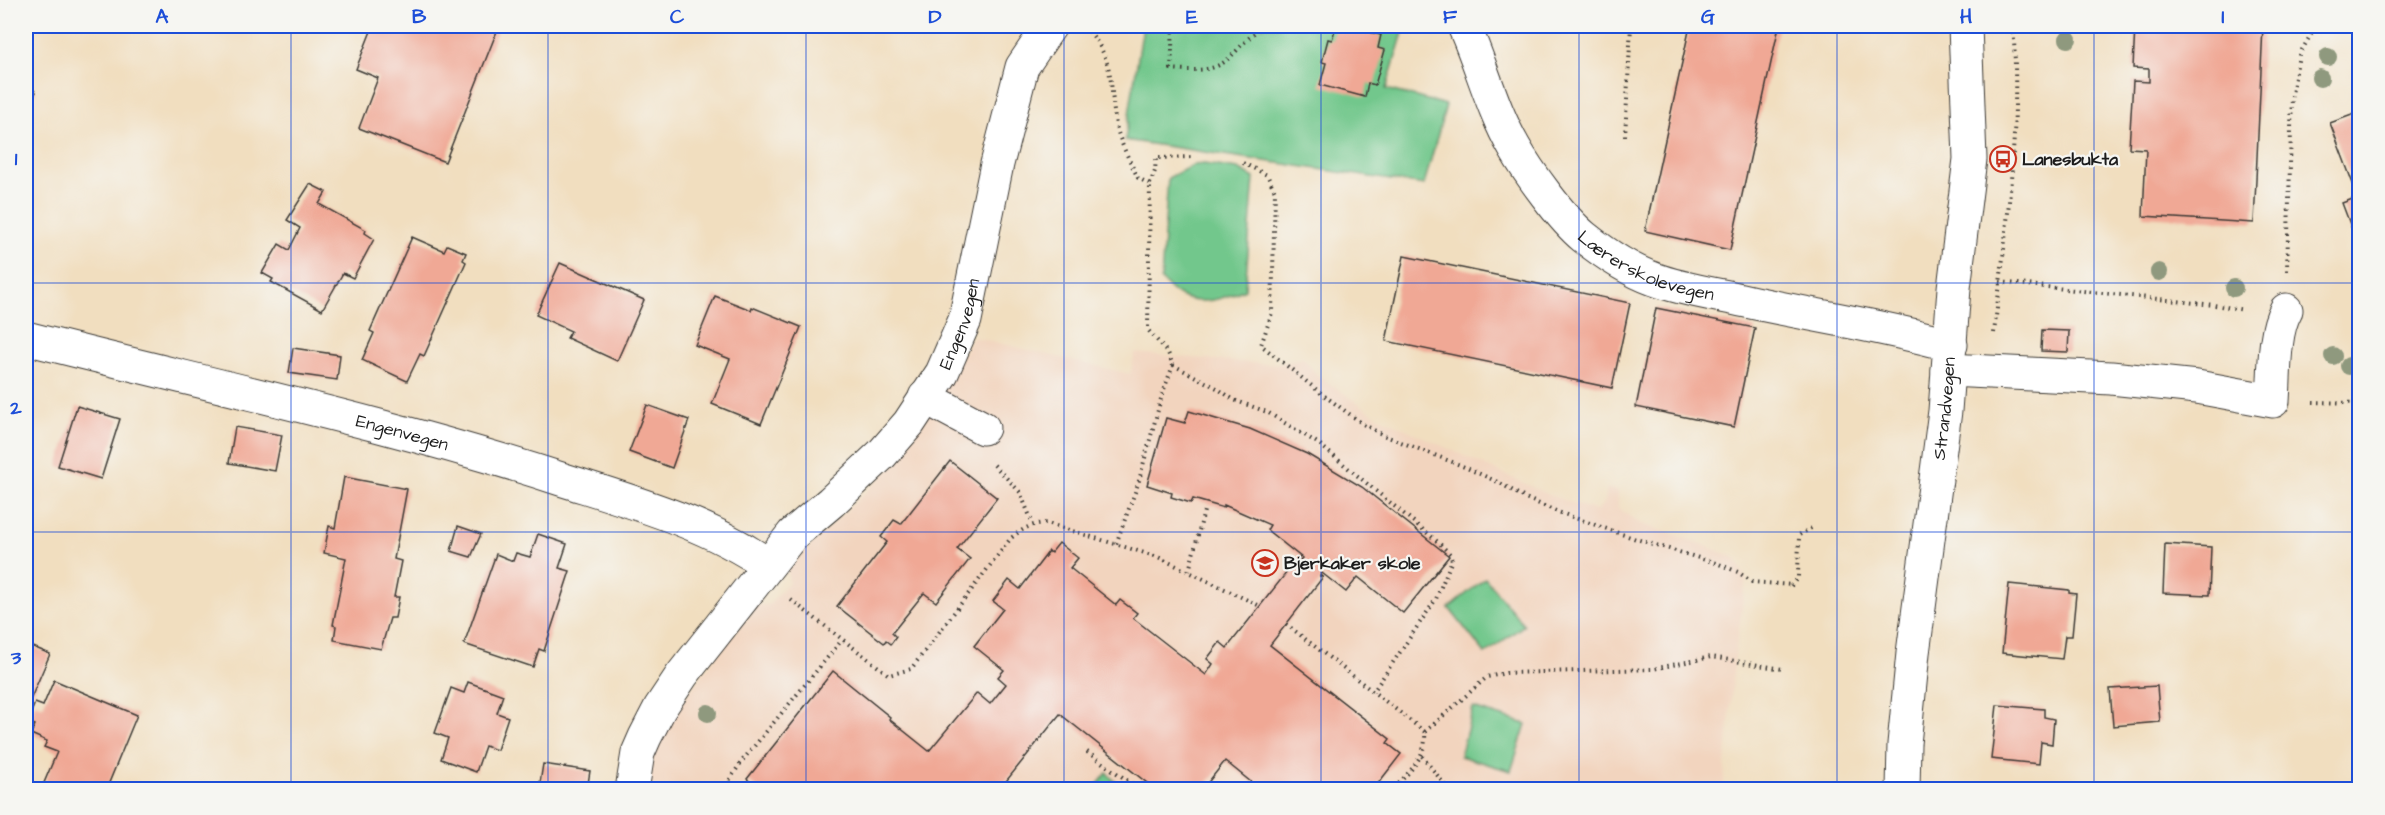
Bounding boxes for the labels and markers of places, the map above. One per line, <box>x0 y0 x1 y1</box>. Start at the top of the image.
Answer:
bus stop icon: Lanesbukta <box>1988 144 2018 174</box>
place label: Lanesbukta <box>2022 147 2119 172</box>
school or university icon: Bjerkaker skole <box>1250 548 1280 578</box>
place label: Bjerkaker skole <box>1284 551 1421 576</box>

